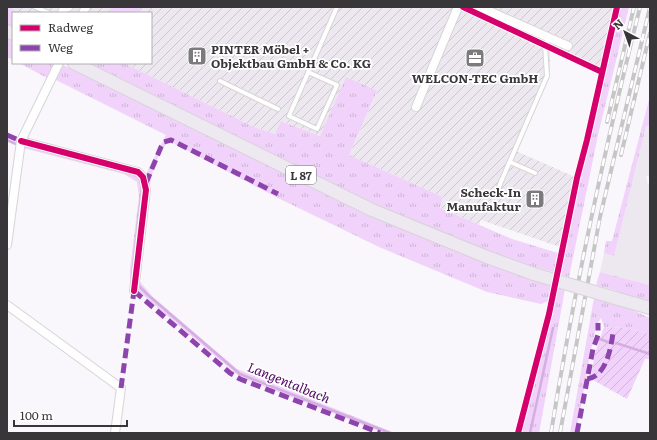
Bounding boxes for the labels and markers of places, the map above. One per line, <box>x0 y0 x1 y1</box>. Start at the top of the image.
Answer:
place label: PINTER Möbel + Objektbau GmbH & Co. KG <box>211 40 371 72</box>
building icon: PINTER Möbel + Objektbau GmbH & Co. KG <box>186 45 208 67</box>
office icon: WELCON-TEC GmbH <box>464 47 486 69</box>
place label: WELCON-TEC GmbH <box>412 69 538 87</box>
place label: Scheck-In Manufaktur <box>447 183 522 215</box>
building icon: Scheck-In Manufaktur <box>524 188 546 210</box>

